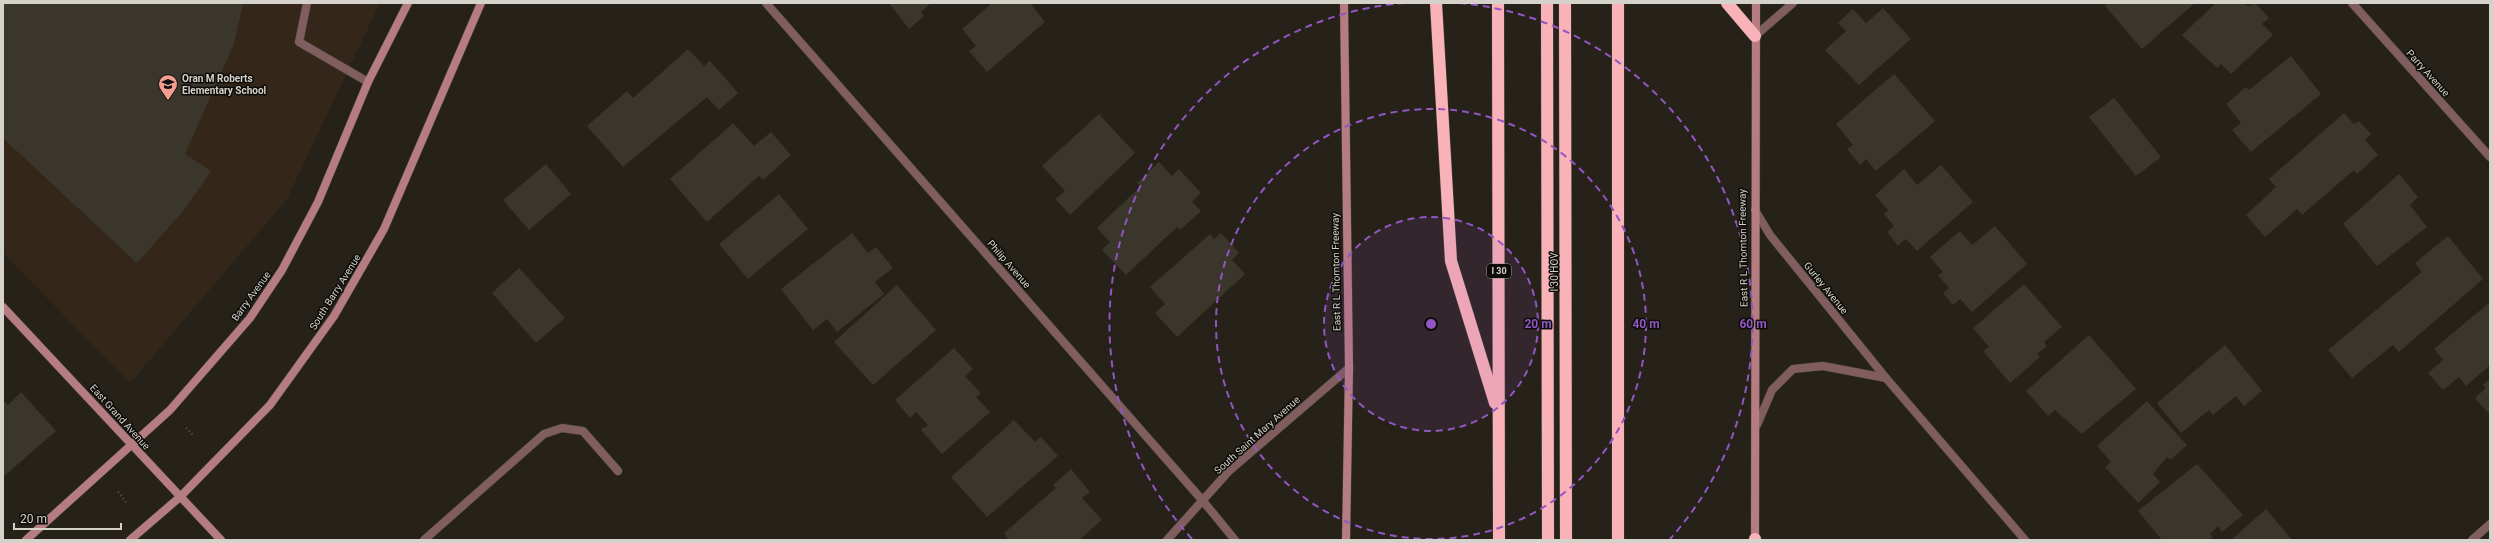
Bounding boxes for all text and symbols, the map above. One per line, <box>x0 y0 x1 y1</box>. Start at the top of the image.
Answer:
street label: Parry Avenue <box>2404 48 2452 98</box>
school or university icon: Oran M Roberts Elementary School <box>157 73 179 101</box>
place label: Oran M Roberts Elementary School <box>182 73 267 96</box>
street label: East R L Thornton Freeway <box>1736 189 1750 307</box>
street label: East R L Thornton Freeway <box>1329 213 1343 331</box>
street label: Philip Avenue <box>985 238 1033 290</box>
street label: South Barry Avenue <box>307 252 363 332</box>
street label: I 30 HOV <box>1549 252 1560 292</box>
street label: Gurley Avenue <box>1802 260 1850 316</box>
road number: I 30 <box>1487 264 1511 278</box>
street label: Barry Avenue <box>229 269 273 323</box>
centre of rings <box>1424 317 1438 331</box>
text: 20 m <box>1524 317 1552 331</box>
text: 40 m <box>1632 317 1660 331</box>
text: 60 m <box>1739 317 1767 331</box>
street label: East Grand Avenue <box>88 382 152 452</box>
street label: South Saint Mary Avenue <box>1212 394 1302 476</box>
scale bar <box>14 505 121 531</box>
text: 20 m <box>20 512 47 526</box>

